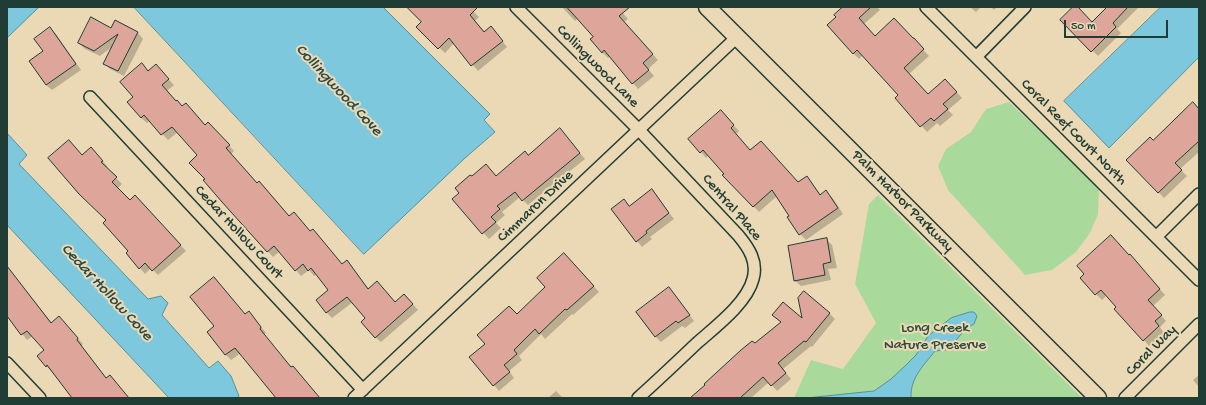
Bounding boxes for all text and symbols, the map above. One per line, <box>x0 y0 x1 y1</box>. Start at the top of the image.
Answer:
scale bar <box>1066 12 1170 38</box>
text: 50 m <box>1071 20 1096 34</box>
street label: Collingwood Lane <box>552 22 642 112</box>
water label: Collingwood Cove <box>291 41 385 141</box>
street label: Coral Reef Court North <box>1016 76 1130 190</box>
street label: Palm Harbor Parkway <box>847 147 957 257</box>
street label: Cimmaron Drive <box>494 167 578 247</box>
street label: Central Place <box>697 171 765 245</box>
street label: Cedar Hollow Court <box>190 182 286 284</box>
water label: Cedar Hollow Cove <box>56 240 156 346</box>
park label: Long Creek Nature Preserve <box>884 320 986 355</box>
street label: Coral Way <box>1123 322 1181 380</box>

